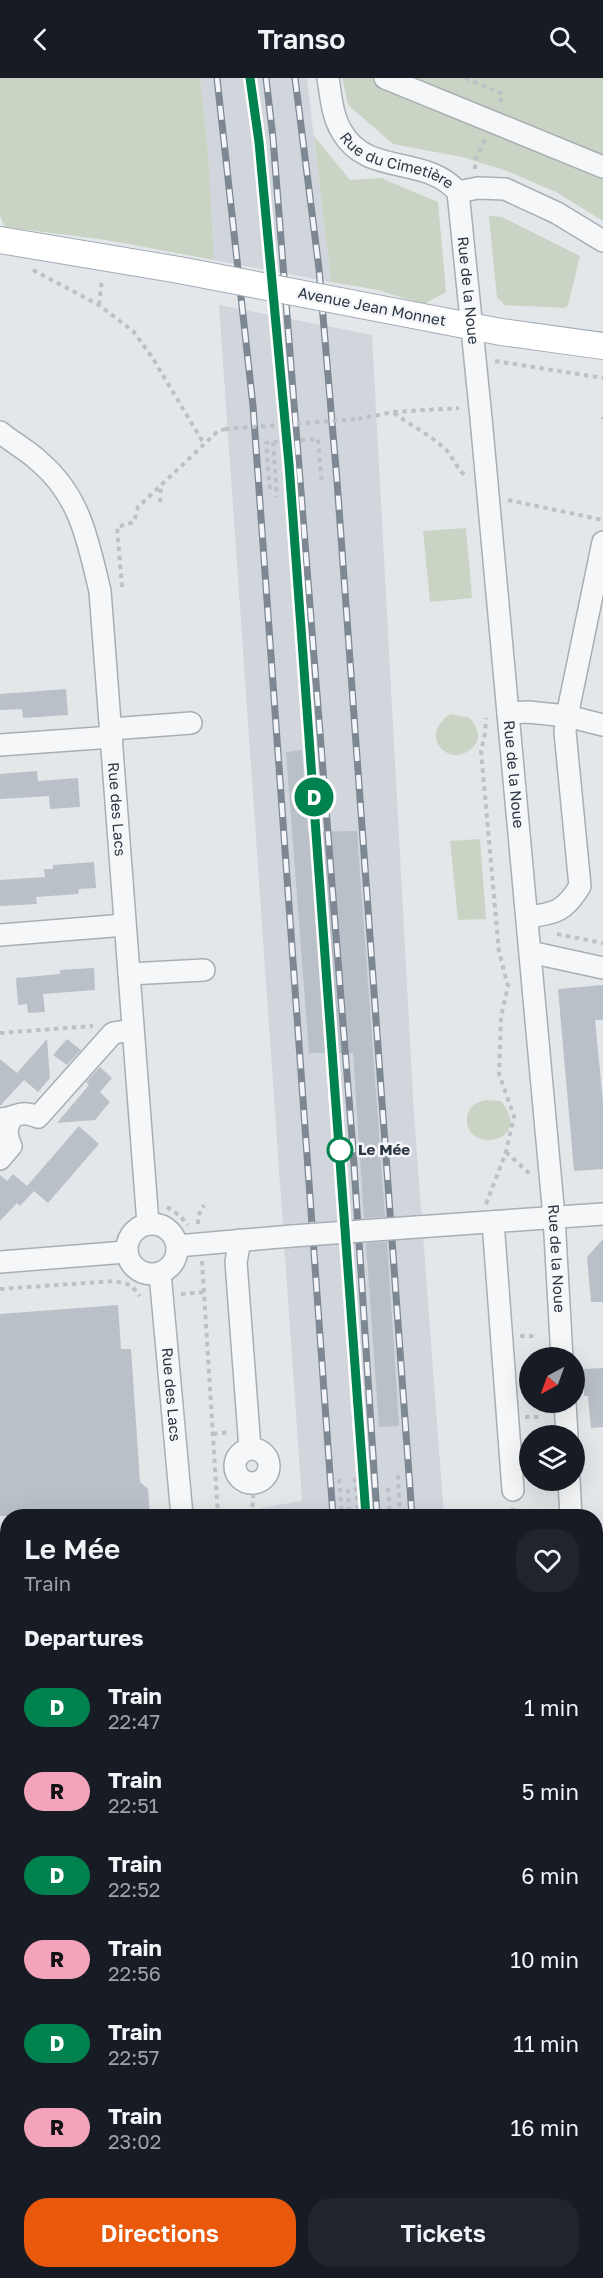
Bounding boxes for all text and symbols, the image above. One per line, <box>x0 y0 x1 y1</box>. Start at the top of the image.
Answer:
icon: back <box>24 23 57 56</box>
text: Transo <box>257 23 346 55</box>
icon: search <box>546 23 579 56</box>
street label: Rue du Cimetière <box>337 128 458 192</box>
street label: Rue de la Noue <box>455 236 483 346</box>
street label: Avenue Jean Monnet <box>297 283 448 329</box>
street label: Rue de la Noue <box>501 719 528 829</box>
street label: Rue des Lacs <box>105 761 130 857</box>
line badge: D <box>294 778 334 816</box>
text: D <box>306 784 322 810</box>
marker: Le Mée <box>327 1137 353 1163</box>
place label: Le Mée <box>358 1140 410 1158</box>
street label: Rue de la Noue <box>545 1203 569 1313</box>
street label: Rue des Lacs <box>159 1347 185 1442</box>
north arrow <box>519 1347 585 1413</box>
map controls <box>519 1347 585 1491</box>
button: layers <box>519 1425 585 1491</box>
button: heart <box>516 1529 579 1592</box>
text: Le Mée <box>24 1532 120 1565</box>
text: Train <box>24 1571 71 1595</box>
text: Departures <box>24 1624 143 1651</box>
text: Train <box>108 1682 162 1709</box>
text: D <box>49 1694 65 1720</box>
text: 1 min <box>524 1694 579 1721</box>
text: 22:47 <box>108 1709 160 1733</box>
text: Train <box>108 1766 162 1793</box>
text: R <box>50 1778 64 1804</box>
text: 5 min <box>522 1778 579 1805</box>
text: 22:51 <box>108 1793 159 1817</box>
text: Train <box>108 1850 162 1877</box>
text: D <box>49 1862 65 1888</box>
text: 6 min <box>521 1862 579 1889</box>
text: 22:52 <box>108 1877 160 1901</box>
text: Train <box>108 1934 162 1961</box>
text: R <box>50 1946 64 1972</box>
text: 10 min <box>510 1946 579 1973</box>
text: 22:56 <box>108 1961 161 1985</box>
text: Train <box>108 2018 162 2045</box>
text: D <box>49 2030 65 2056</box>
text: 11 min <box>513 2030 579 2057</box>
text: 22:57 <box>108 2045 159 2069</box>
text: Train <box>108 2102 162 2129</box>
text: R <box>50 2114 64 2140</box>
text: 16 min <box>511 2114 579 2141</box>
text: 23:02 <box>108 2129 161 2153</box>
button: Directions <box>24 2198 296 2267</box>
button: Tickets <box>308 2198 579 2267</box>

